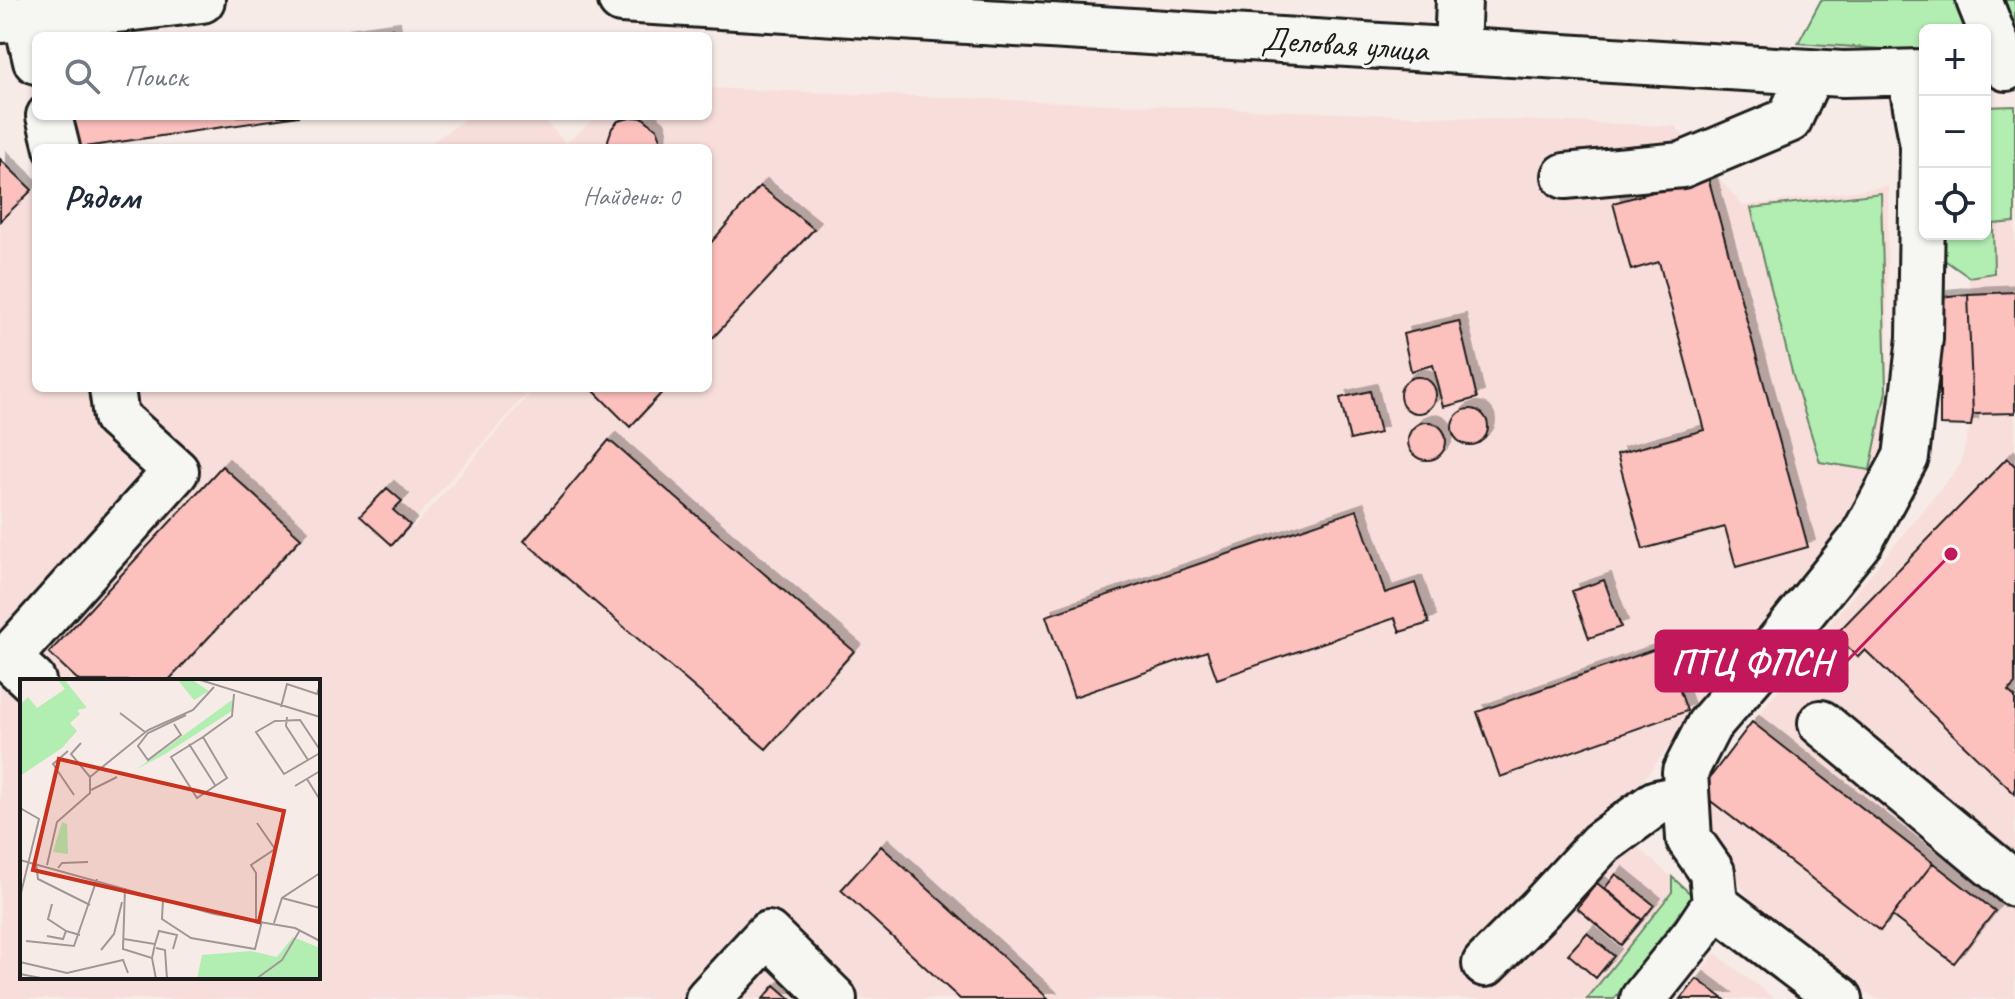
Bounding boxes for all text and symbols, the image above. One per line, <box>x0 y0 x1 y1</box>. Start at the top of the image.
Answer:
street label: Деловая улица <box>1260 17 1432 71</box>
map controls <box>1919 24 1991 240</box>
button: + <box>1919 24 1991 96</box>
search box <box>32 32 712 120</box>
icon: search <box>60 54 104 98</box>
text: Поиск <box>124 57 187 95</box>
button: − <box>1919 96 1991 168</box>
button: locate <box>1919 168 1991 240</box>
text: Рядом <box>64 175 140 218</box>
text: Найдено: 0 <box>583 180 680 213</box>
callout: ПТЦ ФПСН <box>1656 631 1847 691</box>
text: ПТЦ ФПСН <box>1671 639 1837 685</box>
inset map <box>20 679 320 979</box>

